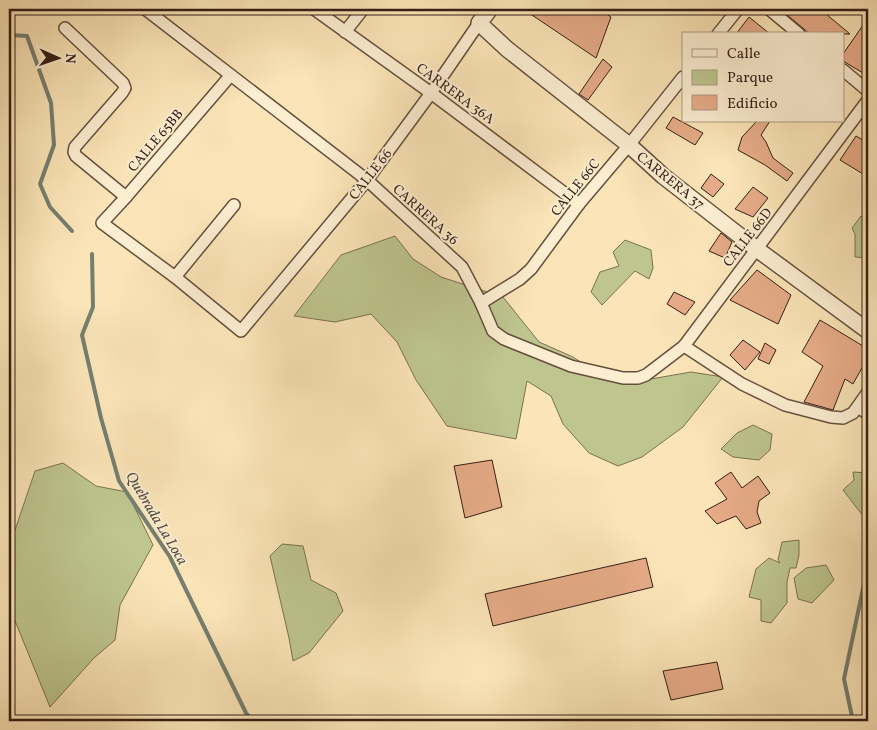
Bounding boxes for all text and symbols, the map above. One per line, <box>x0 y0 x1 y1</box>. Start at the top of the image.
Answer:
north arrow <box>32 32 82 82</box>
legend <box>682 32 844 122</box>
text: Calle <box>727 44 760 65</box>
text: N <box>60 53 79 64</box>
street label: CARRERA 36A <box>412 59 498 129</box>
text: Parque <box>727 68 773 89</box>
text: Edificio <box>727 94 778 115</box>
street label: CALLE 65BB <box>124 105 188 177</box>
street label: CALLE 66 <box>345 146 397 204</box>
street label: CARRERA 37 <box>632 148 708 215</box>
street label: CALLE 66C <box>547 155 605 221</box>
street label: CARRERA 36 <box>388 180 462 250</box>
street label: CALLE 66D <box>719 204 777 271</box>
water label: Quebrada La Loca <box>120 468 192 569</box>

